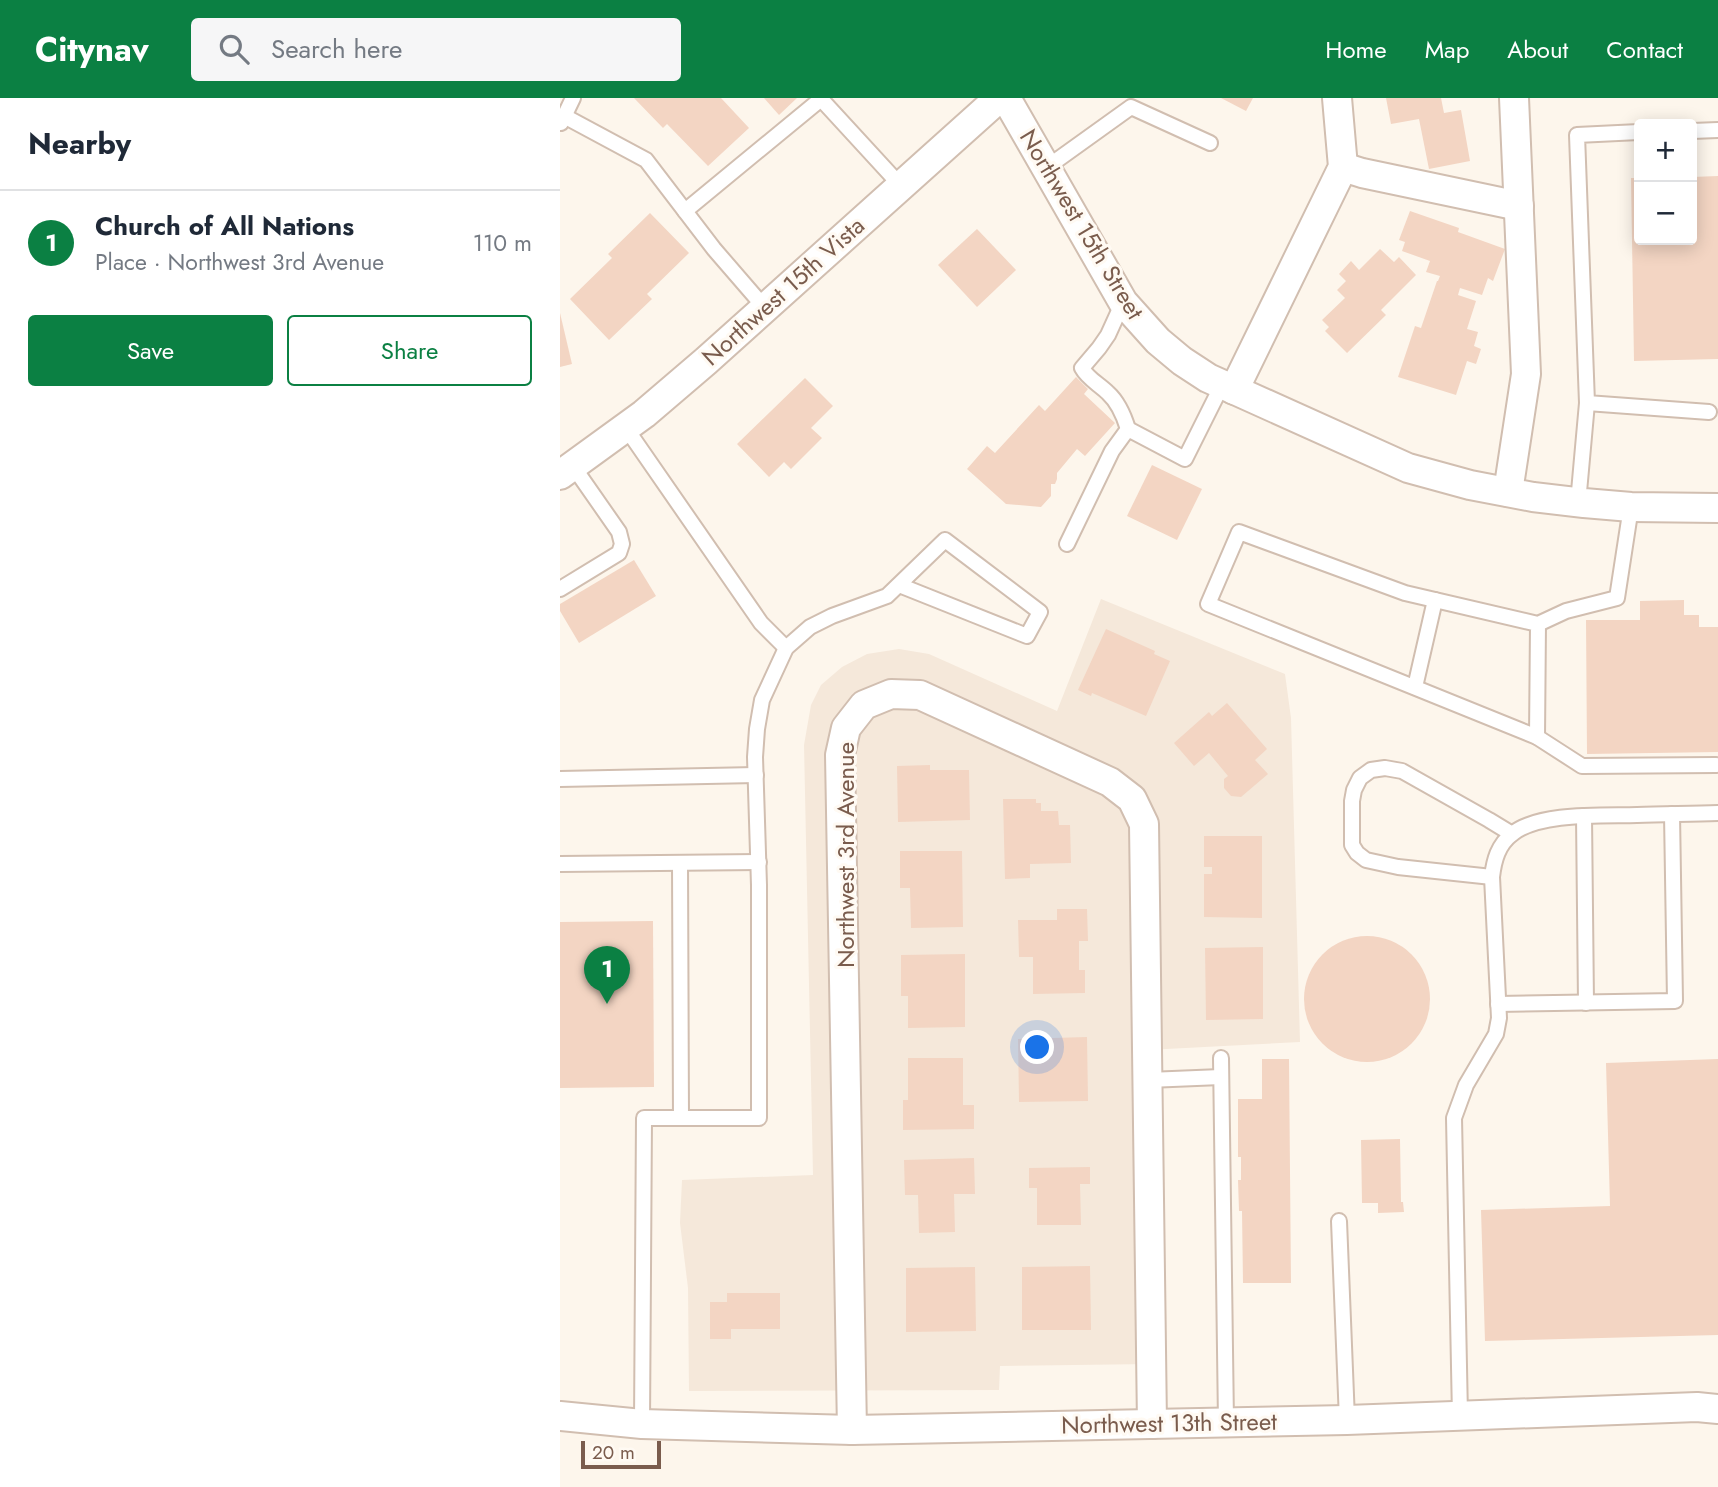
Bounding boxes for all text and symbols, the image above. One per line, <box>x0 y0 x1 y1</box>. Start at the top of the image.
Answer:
search box <box>191 18 681 81</box>
text: Citynav <box>35 26 149 73</box>
icon: search <box>215 30 253 68</box>
text: Search here <box>271 30 402 68</box>
text: Home <box>1325 32 1387 67</box>
text: Map <box>1425 32 1469 67</box>
text: About <box>1507 32 1568 67</box>
text: Contact <box>1606 32 1683 67</box>
map controls <box>1634 119 1697 245</box>
button: + <box>1634 119 1697 182</box>
text: Nearby <box>28 122 131 165</box>
street label: Northwest 15th Street <box>1011 122 1153 326</box>
button: − <box>1634 182 1697 245</box>
text: Church of All Nations <box>95 207 354 245</box>
street label: Northwest 15th Vista <box>694 208 872 374</box>
text: 1 <box>45 226 57 260</box>
text: 110 m <box>473 226 532 260</box>
text: Place · Northwest 3rd Avenue <box>95 245 384 279</box>
button: Save <box>28 315 273 386</box>
button: Share <box>287 315 532 386</box>
street label: Northwest 3rd Avenue <box>828 742 863 968</box>
pin: 1 <box>584 946 630 1004</box>
your location <box>1020 1030 1054 1064</box>
street label: Northwest 13th Street <box>1061 1404 1277 1442</box>
scale bar <box>581 1438 662 1470</box>
text: 20 m <box>592 1439 635 1466</box>

